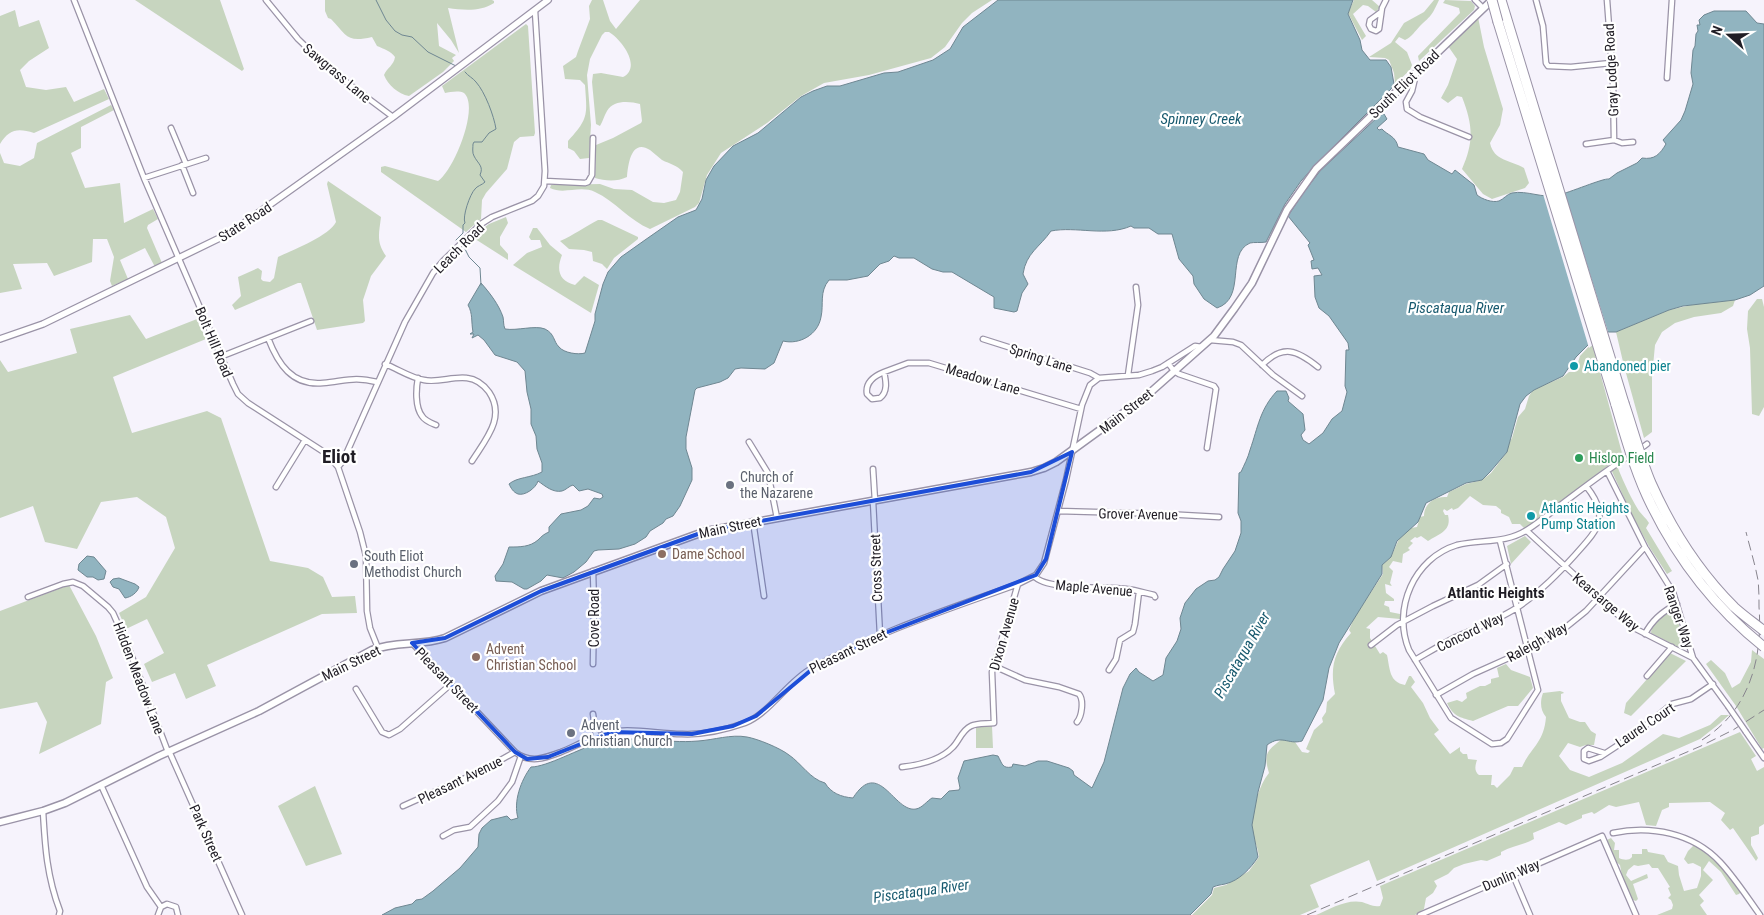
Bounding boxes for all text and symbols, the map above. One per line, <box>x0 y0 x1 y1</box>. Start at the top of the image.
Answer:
north arrow <box>1704 10 1754 60</box>
street label: Gray Lodge Road <box>1601 23 1621 117</box>
text: N <box>1708 24 1726 37</box>
street label: Sawgrass Lane <box>300 40 374 106</box>
street label: South Eliot Road <box>1366 47 1442 121</box>
water label: Spinney Creek <box>1160 110 1242 128</box>
street label: State Road <box>215 199 275 245</box>
street label: Leach Road <box>431 220 487 276</box>
water label: Piscataqua River <box>1408 299 1505 317</box>
street label: Bolt Hill Road <box>192 304 236 380</box>
street label: Spring Lane <box>1007 340 1075 376</box>
place label: Abandoned pier <box>1584 358 1671 374</box>
street label: Meadow Lane <box>944 360 1022 398</box>
marker: Abandoned pier <box>1568 360 1580 372</box>
street label: Main Street <box>1096 385 1156 437</box>
district label: Eliot <box>322 445 356 468</box>
place label: Hislop Field <box>1589 450 1654 466</box>
marker: Hislop Field <box>1573 452 1585 464</box>
place label: Church of the Nazarene <box>740 469 813 501</box>
marker: Church of the Nazarene <box>724 479 736 491</box>
place label: Atlantic Heights Pump Station <box>1541 500 1629 532</box>
street label: Grover Avenue <box>1098 505 1178 523</box>
marker: Atlantic Heights Pump Station <box>1525 510 1537 522</box>
street label: Main Street <box>697 513 763 541</box>
street label: Cross Street <box>867 534 885 602</box>
place label: Dame School <box>672 546 745 562</box>
place label: South Eliot Methodist Church <box>364 548 462 580</box>
marker: Dame School <box>656 548 668 560</box>
marker: South Eliot Methodist Church <box>348 558 360 570</box>
street label: Kearsarge Way <box>1570 570 1643 635</box>
street label: Maple Avenue <box>1055 577 1134 599</box>
district label: Atlantic Heights <box>1448 584 1545 602</box>
street label: Ranger Way <box>1661 584 1697 650</box>
street label: Cove Road <box>586 589 602 647</box>
street label: Dixon Avenue <box>986 596 1022 672</box>
water label: Piscataqua River <box>1210 608 1274 701</box>
street label: Concord Way <box>1434 609 1506 655</box>
street label: Hidden Meadow Lane <box>110 619 168 737</box>
street label: Raleigh Way <box>1504 619 1570 665</box>
street label: Pleasant Street <box>807 625 889 677</box>
place label: Advent Christian School <box>486 641 576 673</box>
street label: Main Street <box>319 642 383 684</box>
street label: Pleasant Street <box>412 644 482 716</box>
marker: Advent Christian School <box>470 651 482 663</box>
street label: Laurel Court <box>1612 699 1678 751</box>
place label: Advent Christian Church <box>581 717 672 749</box>
marker: Advent Christian Church <box>565 727 577 739</box>
street label: Pleasant Avenue <box>415 753 505 807</box>
street label: Park Street <box>186 802 226 864</box>
street label: Dunlin Way <box>1480 856 1542 894</box>
water label: Piscataqua River <box>872 875 970 907</box>

